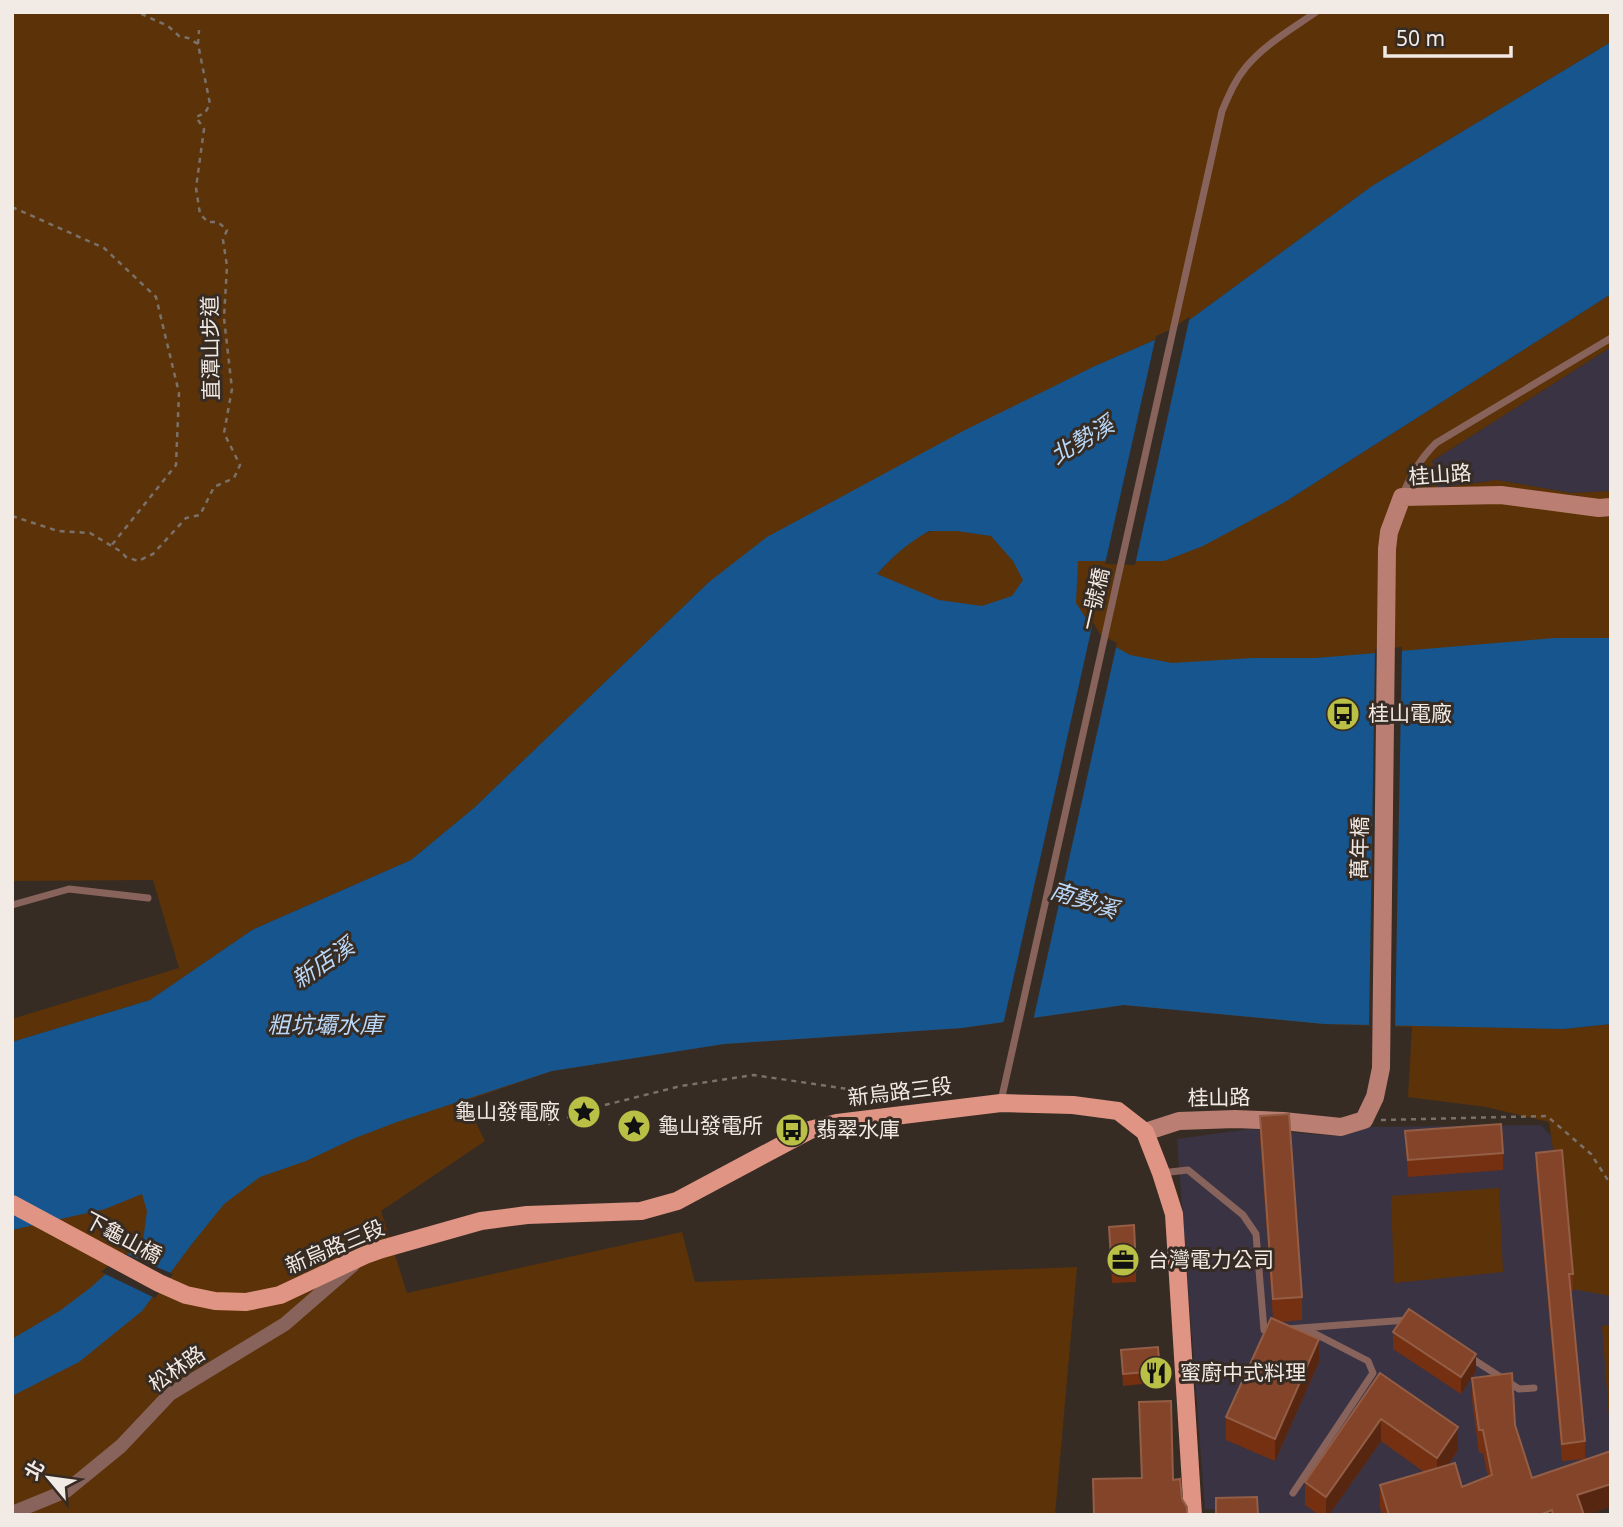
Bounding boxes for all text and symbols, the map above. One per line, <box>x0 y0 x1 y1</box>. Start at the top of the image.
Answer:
scale bar <box>1385 14 1511 58</box>
text: 50 m <box>1396 24 1445 52</box>
street label: 直潭山步道 <box>195 295 225 401</box>
water label: 北勢溪 <box>1044 406 1122 471</box>
street label: 桂山路 <box>1408 458 1472 490</box>
street label: 一號橋 <box>1073 565 1115 633</box>
bus stop icon: 桂山電廠 <box>1324 695 1362 733</box>
place label: 桂山電廠 <box>1368 699 1452 727</box>
street label: 萬年橋 <box>1344 816 1374 880</box>
water label: 南勢溪 <box>1047 873 1125 926</box>
water label: 新店溪 <box>285 928 362 995</box>
water label: 粗坑壩水庫 <box>268 1008 387 1040</box>
street label: 新烏路三段 <box>846 1071 954 1111</box>
street label: 桂山路 <box>1187 1082 1251 1112</box>
place icon: 龜山發電廠 <box>565 1093 603 1131</box>
place label: 龜山發電廠 <box>455 1097 560 1125</box>
place icon: 龜山發電所 <box>615 1107 653 1145</box>
place label: 龜山發電所 <box>658 1111 763 1139</box>
bus stop icon: 翡翠水庫 <box>773 1111 811 1149</box>
place label: 翡翠水庫 <box>816 1115 900 1143</box>
street label: 下龜山橋 <box>80 1205 167 1269</box>
street label: 新烏路三段 <box>281 1213 388 1279</box>
office icon: 台灣電力公司 <box>1104 1241 1142 1279</box>
place label: 台灣電力公司 <box>1148 1245 1274 1273</box>
street label: 松林路 <box>143 1339 210 1398</box>
restaurant icon: 蜜廚中式料理 <box>1137 1354 1175 1392</box>
place label: 蜜廚中式料理 <box>1180 1358 1306 1386</box>
north arrow <box>14 1443 84 1513</box>
text: 北 <box>18 1455 50 1484</box>

